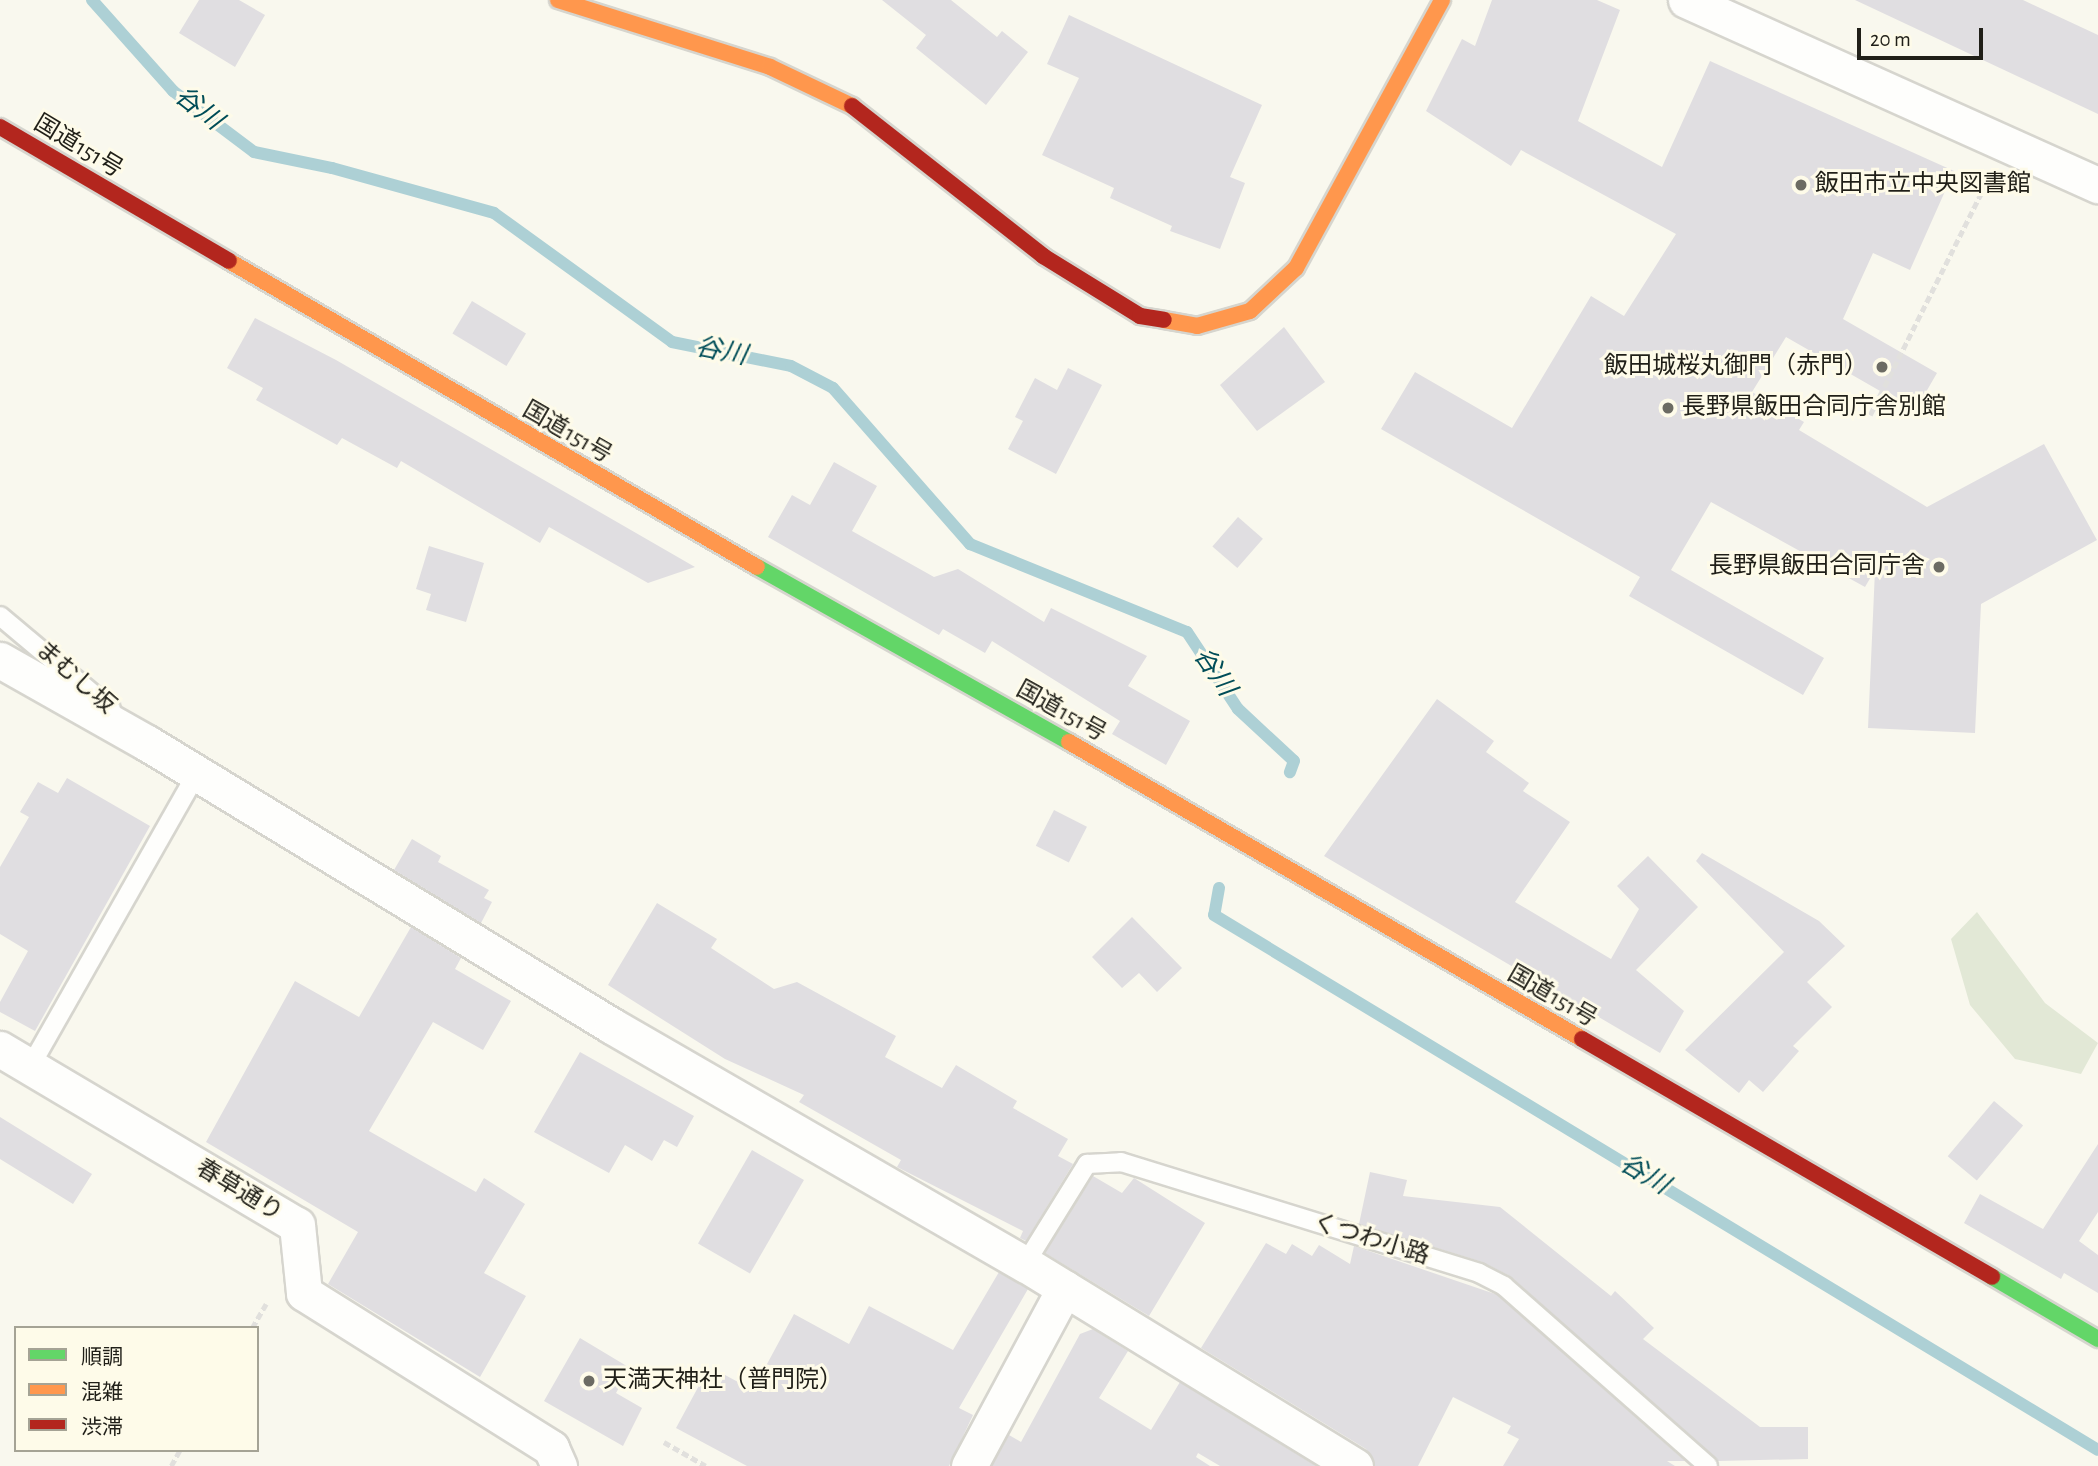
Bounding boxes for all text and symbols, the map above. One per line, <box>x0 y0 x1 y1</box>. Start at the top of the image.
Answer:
scale bar <box>1860 14 1986 58</box>
text: 20 m <box>1870 29 1911 50</box>
water label: 谷川 <box>168 81 228 137</box>
street label: 国道151号 <box>28 109 128 185</box>
place label: 飯田市立中央図書館 <box>1815 171 2031 199</box>
marker: 飯田市立中央図書館 <box>1793 177 1809 193</box>
water label: 谷川 <box>693 332 749 372</box>
place label: 飯田城桜丸御門（赤門） <box>1604 353 1868 381</box>
marker: 飯田城桜丸御門（赤門） <box>1874 359 1890 375</box>
place label: 長野県飯田合同庁舎別館 <box>1682 394 1946 422</box>
street label: 国道151号 <box>517 396 617 470</box>
marker: 長野県飯田合同庁舎別館 <box>1660 400 1676 416</box>
place label: 長野県飯田合同庁舎 <box>1709 553 1925 581</box>
marker: 長野県飯田合同庁舎 <box>1931 559 1947 575</box>
street label: まむし坂 <box>29 636 121 720</box>
water label: 谷川 <box>1187 642 1241 702</box>
street label: 国道151号 <box>1011 676 1111 748</box>
street label: 国道151号 <box>1502 960 1602 1034</box>
water label: 谷川 <box>1614 1148 1674 1202</box>
street label: 春草通り <box>190 1154 288 1228</box>
street label: くつわ小路 <box>1309 1209 1433 1271</box>
legend <box>14 1326 259 1452</box>
text: 順調 <box>81 1347 123 1368</box>
place label: 天満天神社（普門院） <box>603 1367 843 1395</box>
marker: 天満天神社（普門院） <box>581 1373 597 1389</box>
text: 混雑 <box>81 1382 123 1403</box>
text: 渋滞 <box>81 1417 123 1438</box>

